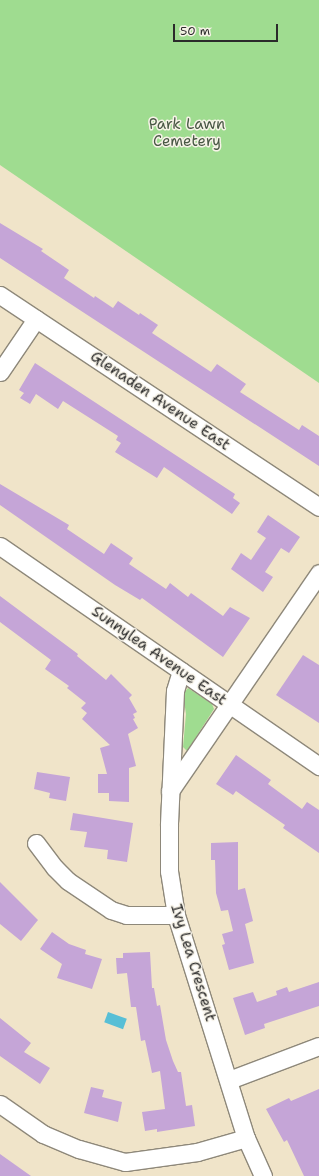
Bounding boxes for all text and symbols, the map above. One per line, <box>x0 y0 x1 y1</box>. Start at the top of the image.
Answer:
scale bar <box>175 16 280 42</box>
text: 50 m <box>180 23 210 39</box>
park label: Park Lawn Cemetery <box>149 115 225 150</box>
street label: Glenaden Avenue East <box>87 348 233 454</box>
street label: Sunnylea Avenue East <box>88 603 230 709</box>
street label: Ivy Lea Crescent <box>167 902 219 1024</box>

